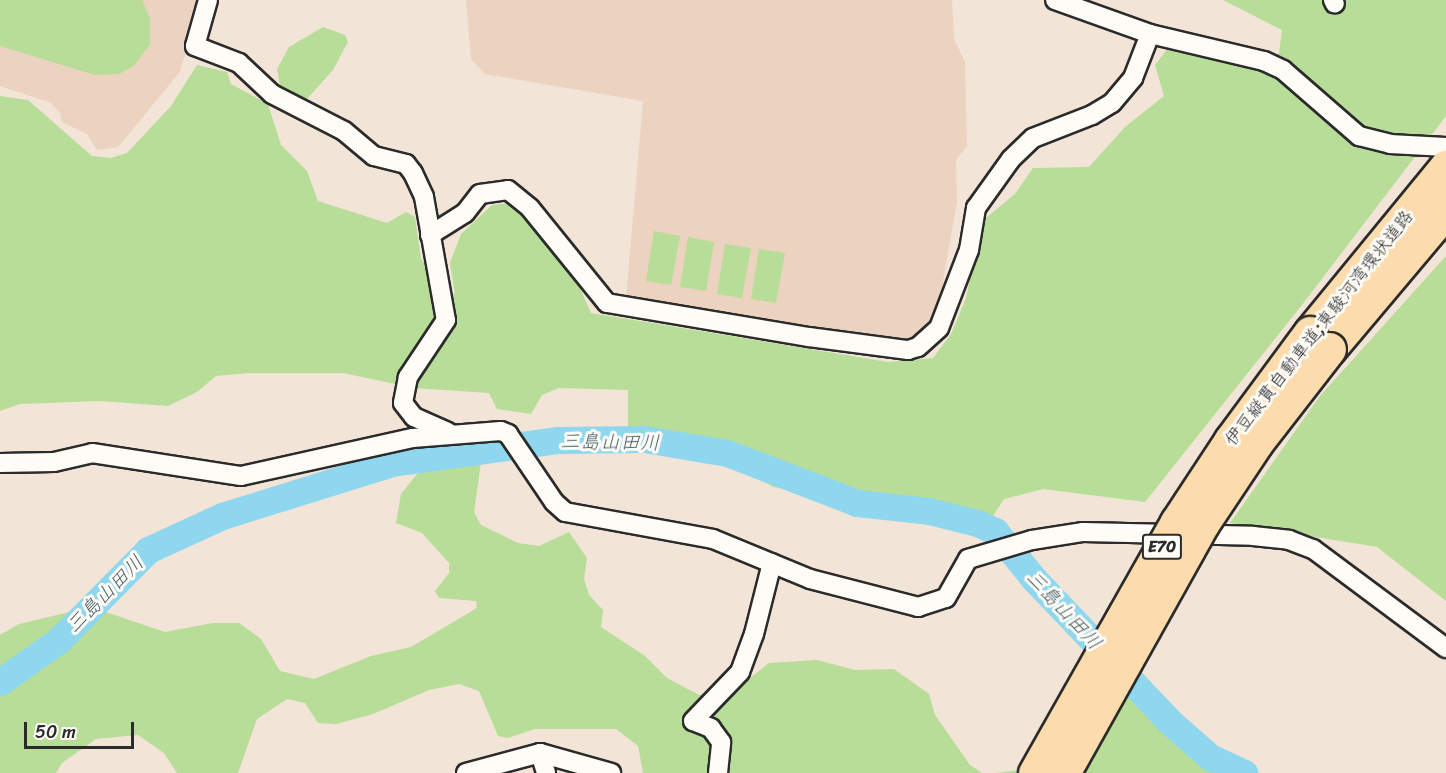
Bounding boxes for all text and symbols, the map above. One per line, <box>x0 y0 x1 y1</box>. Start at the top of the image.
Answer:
street label: 伊豆縦貫自動車道;東駿河湾環状道路 <box>1220 206 1418 450</box>
water label: 三島山田川 <box>560 429 660 455</box>
road number: E70 <box>1141 534 1183 560</box>
water label: 三島山田川 <box>61 550 149 638</box>
water label: 三島山田川 <box>1021 565 1107 655</box>
scale bar <box>27 710 136 748</box>
text: 50 m <box>35 716 76 748</box>

